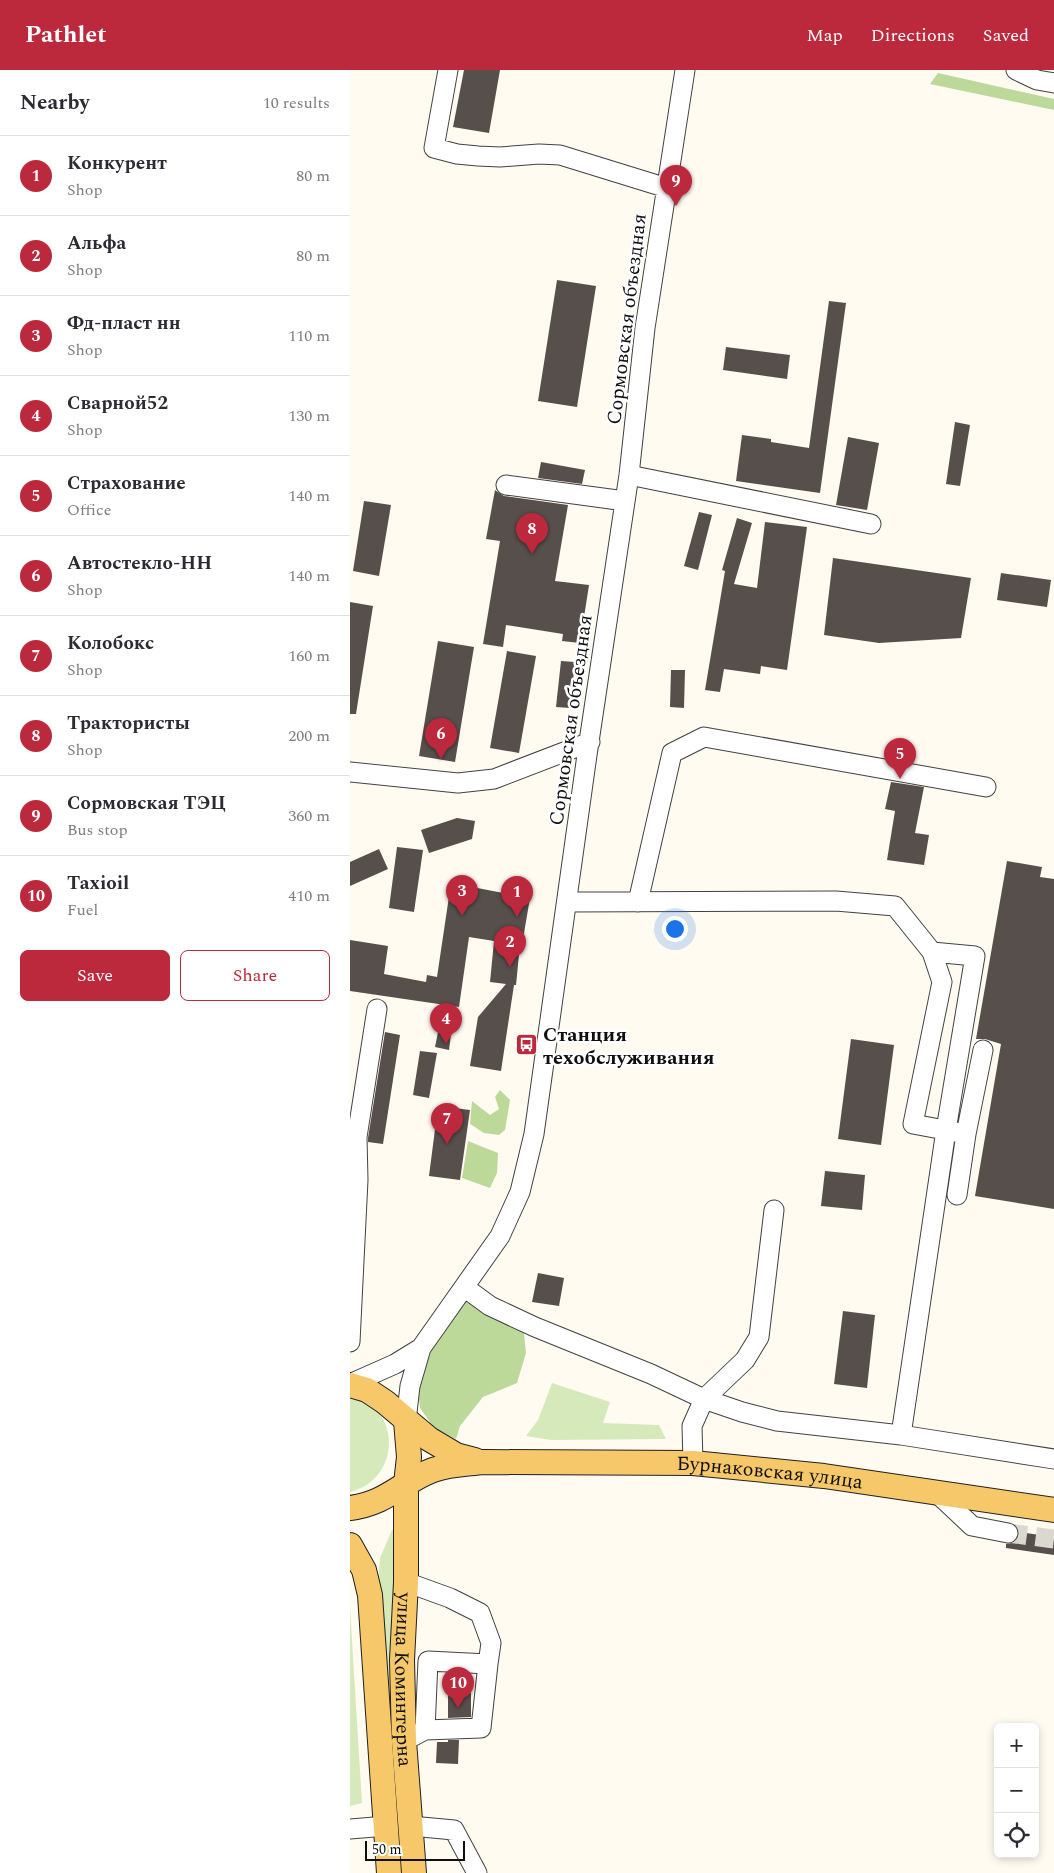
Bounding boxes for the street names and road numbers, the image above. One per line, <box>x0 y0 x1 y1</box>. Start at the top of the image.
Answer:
street label: Сормовская объездная <box>599 212 655 426</box>
street label: Сормовская объездная <box>541 613 601 827</box>
street label: Бурнаковская улица <box>676 1449 865 1498</box>
street label: улица Коминтерна <box>386 1591 420 1768</box>

